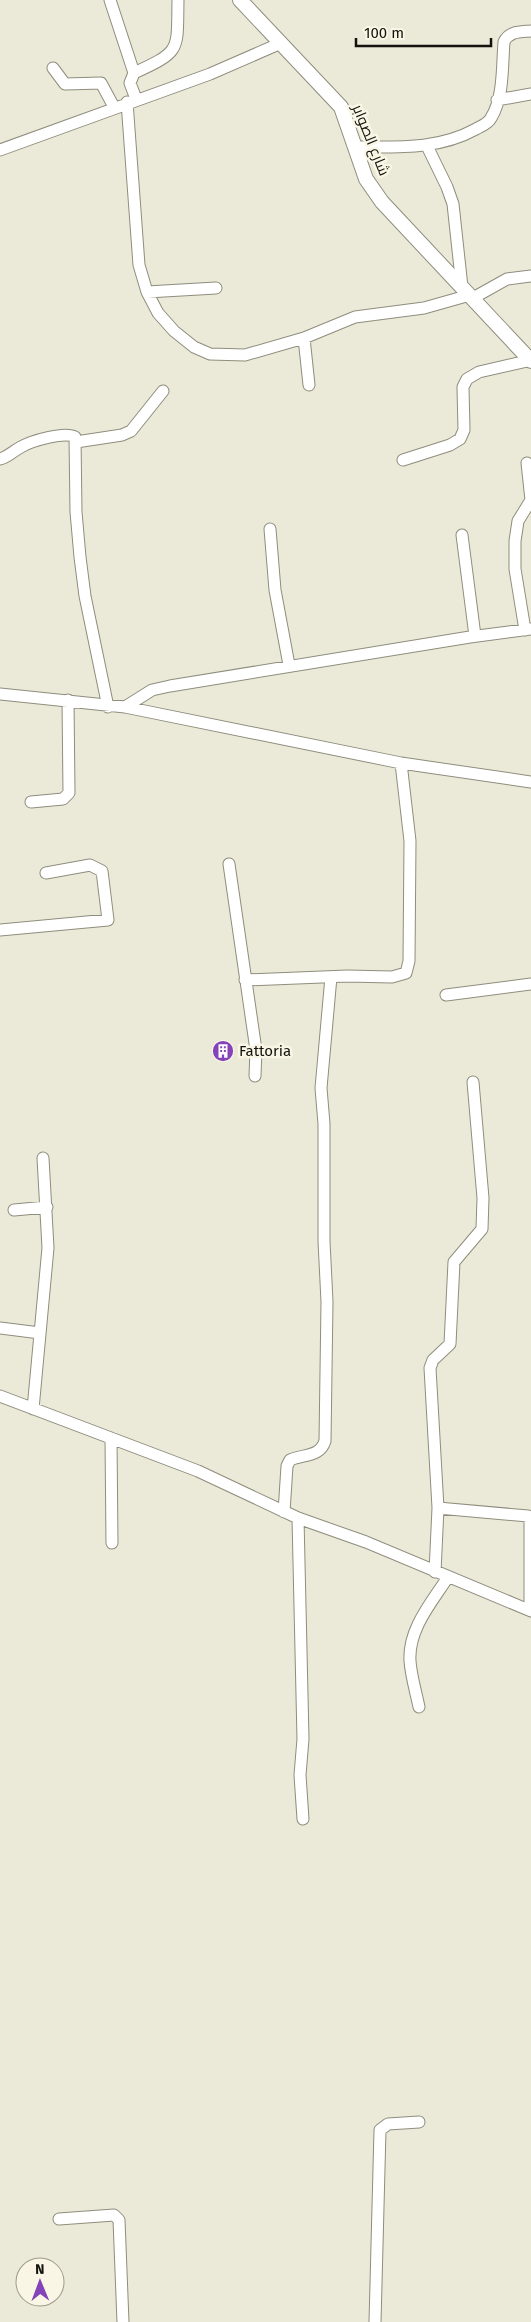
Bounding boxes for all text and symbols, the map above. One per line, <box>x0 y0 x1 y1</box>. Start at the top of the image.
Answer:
scale bar <box>356 15 491 47</box>
text: 100 m <box>364 24 404 42</box>
street label: شارع الصوابر <box>346 101 393 179</box>
building icon: Fattoria <box>211 1039 235 1063</box>
place label: Fattoria <box>239 1042 291 1060</box>
north arrow <box>15 2257 65 2307</box>
text: N <box>35 2261 45 2278</box>

